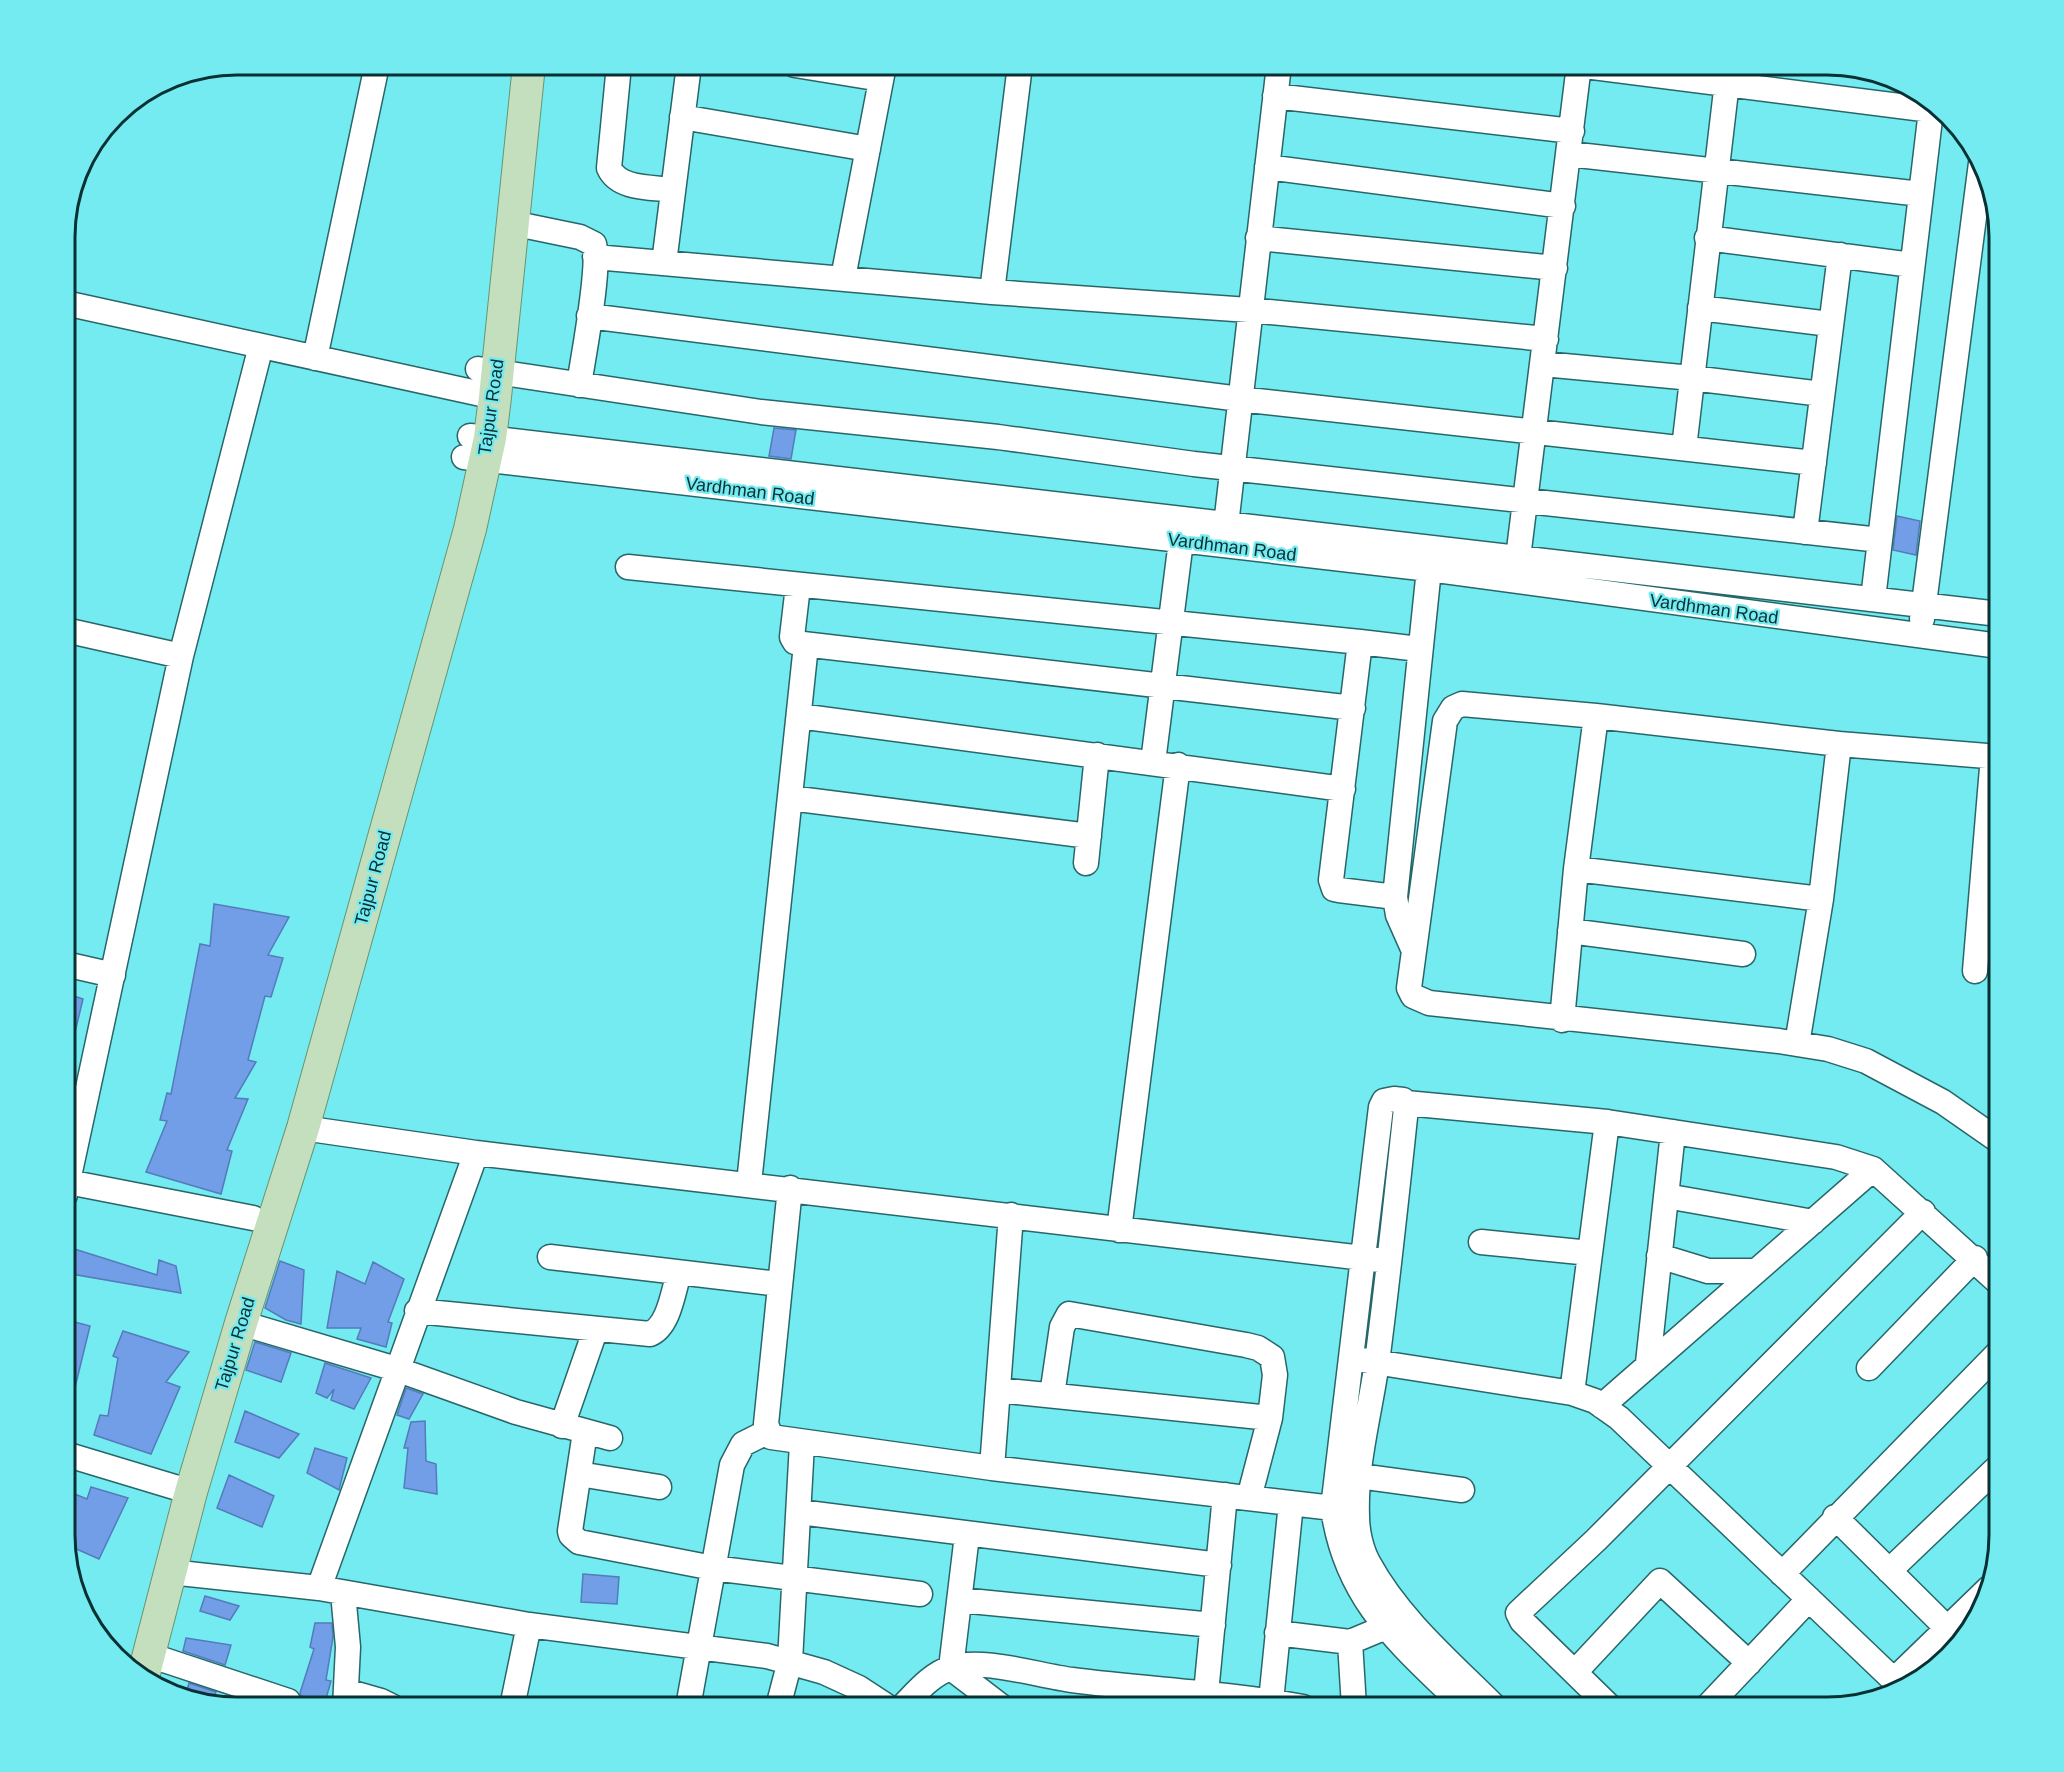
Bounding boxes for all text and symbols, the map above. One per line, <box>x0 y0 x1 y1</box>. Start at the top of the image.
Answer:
street label: Tajpur Road <box>474 358 508 456</box>
street label: Vardhman Road <box>684 473 816 509</box>
street label: Vardhman Road <box>1166 529 1298 565</box>
street label: Vardhman Road <box>1648 590 1780 628</box>
street label: Tajpur Road <box>351 829 395 927</box>
street label: Tajpur Road <box>211 1295 259 1393</box>

